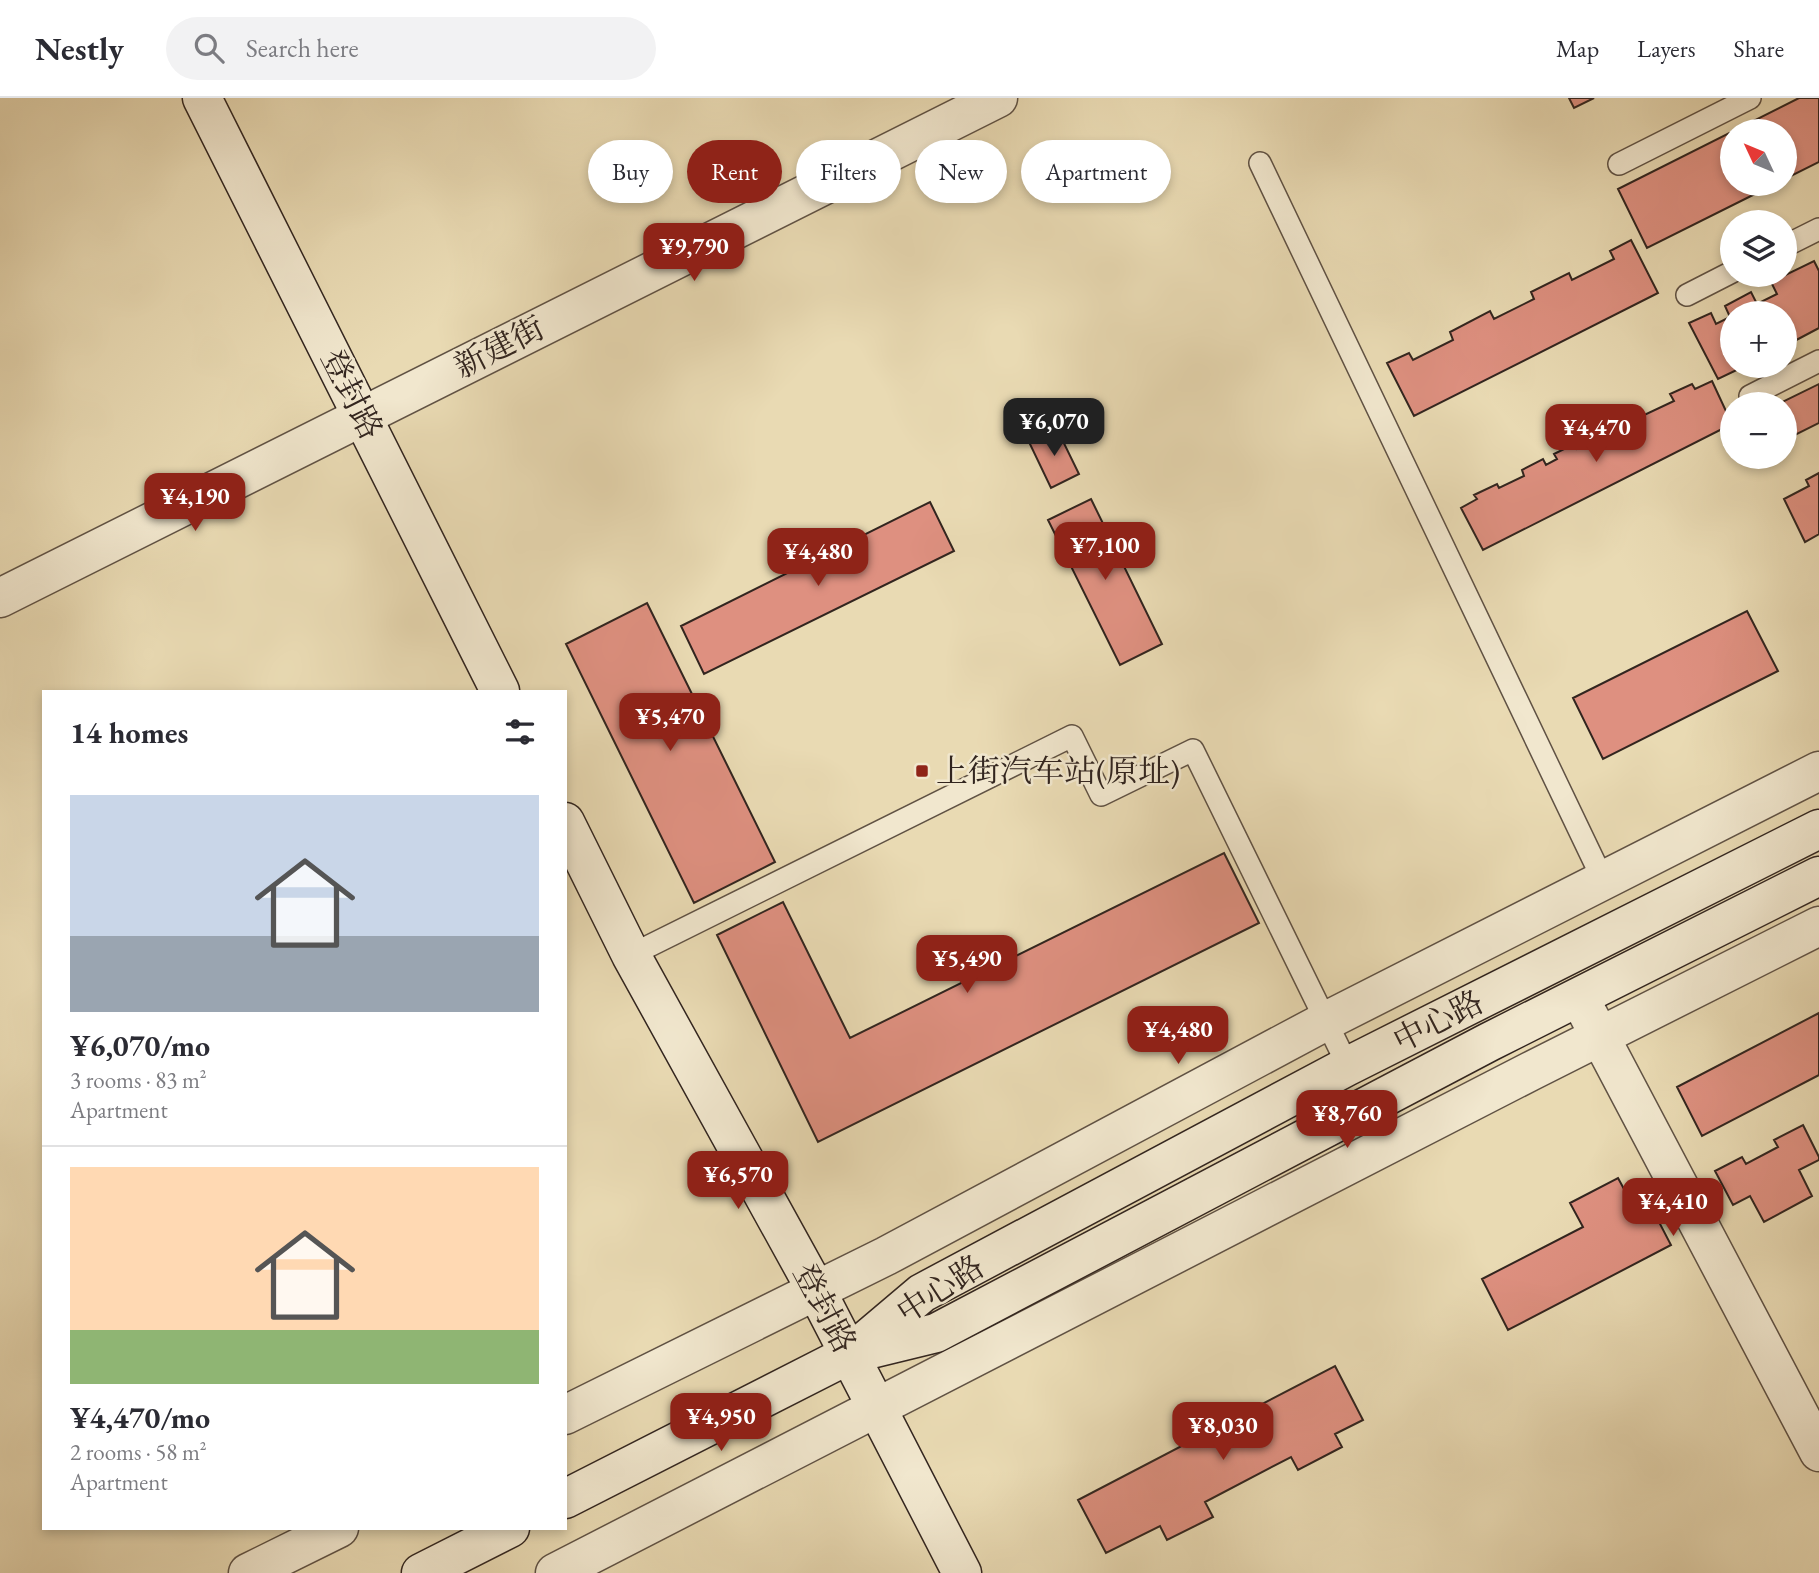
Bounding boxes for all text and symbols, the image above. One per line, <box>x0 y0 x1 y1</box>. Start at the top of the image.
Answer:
search box <box>166 17 656 80</box>
text: Nestly <box>35 27 124 70</box>
icon: search <box>190 29 228 67</box>
text: Search here <box>246 31 359 65</box>
text: Map <box>1556 33 1599 64</box>
text: Layers <box>1637 33 1696 64</box>
text: Share <box>1734 33 1784 64</box>
north arrow <box>1720 119 1797 196</box>
map controls <box>1720 119 1797 469</box>
chip: Buy <box>588 140 673 203</box>
chip: Rent <box>687 140 782 203</box>
chip: Filters <box>796 140 901 203</box>
chip: New <box>915 140 1007 203</box>
chip: Apartment <box>1021 140 1171 203</box>
button: layers <box>1720 210 1797 287</box>
pin: ¥9,790 <box>637 223 751 283</box>
text: ¥9,790 <box>659 231 729 261</box>
button: + <box>1720 301 1797 378</box>
street label: 新建街 <box>447 306 551 388</box>
street label: 登封路 <box>311 342 393 446</box>
button: − <box>1720 392 1797 469</box>
pin: ¥6,070 <box>997 398 1111 458</box>
pin: ¥4,470 <box>1539 404 1653 464</box>
text: ¥6,070 <box>1019 406 1089 436</box>
text: ¥4,470 <box>1561 412 1631 442</box>
pin: ¥4,190 <box>138 474 252 533</box>
text: ¥4,190 <box>160 481 230 511</box>
pin: ¥7,100 <box>1048 522 1162 582</box>
pin: ¥4,480 <box>761 528 875 588</box>
text: ¥7,100 <box>1070 530 1140 560</box>
text: ¥4,480 <box>783 536 853 566</box>
pin: ¥5,470 <box>613 694 727 753</box>
text: ¥5,470 <box>635 701 705 731</box>
text: 14 homes <box>70 713 188 752</box>
icon: filters <box>501 713 539 751</box>
place label: 上街汽车站(原址) <box>936 750 1180 792</box>
marker: 上街汽车站(原址) <box>914 763 930 779</box>
icon: home <box>242 840 368 966</box>
pin: ¥5,490 <box>910 936 1024 995</box>
text: ¥5,490 <box>932 943 1002 973</box>
street label: 中心路 <box>1386 980 1490 1062</box>
pin: ¥4,480 <box>1121 1006 1235 1066</box>
text: ¥4,480 <box>1143 1014 1213 1044</box>
text: ¥6,070/mo <box>70 1026 210 1065</box>
text: 3 rooms · 83 m² <box>70 1065 207 1095</box>
pin: ¥8,760 <box>1290 1090 1404 1150</box>
text: Apartment <box>70 1095 168 1125</box>
text: ¥8,760 <box>1312 1098 1382 1128</box>
pin: ¥6,570 <box>681 1152 795 1211</box>
text: ¥6,570 <box>703 1159 773 1189</box>
pin: ¥4,410 <box>1616 1178 1730 1238</box>
text: ¥4,410 <box>1638 1186 1708 1216</box>
icon: home <box>242 1212 368 1338</box>
street label: 中心路 <box>888 1245 992 1333</box>
street label: 登封路 <box>784 1256 866 1360</box>
pin: ¥4,950 <box>664 1394 778 1453</box>
text: ¥4,470/mo <box>70 1398 210 1437</box>
text: ¥4,950 <box>686 1401 756 1431</box>
pin: ¥8,030 <box>1166 1402 1280 1462</box>
text: ¥8,030 <box>1188 1410 1258 1440</box>
text: 2 rooms · 58 m² <box>70 1437 207 1467</box>
text: Apartment <box>70 1467 168 1497</box>

